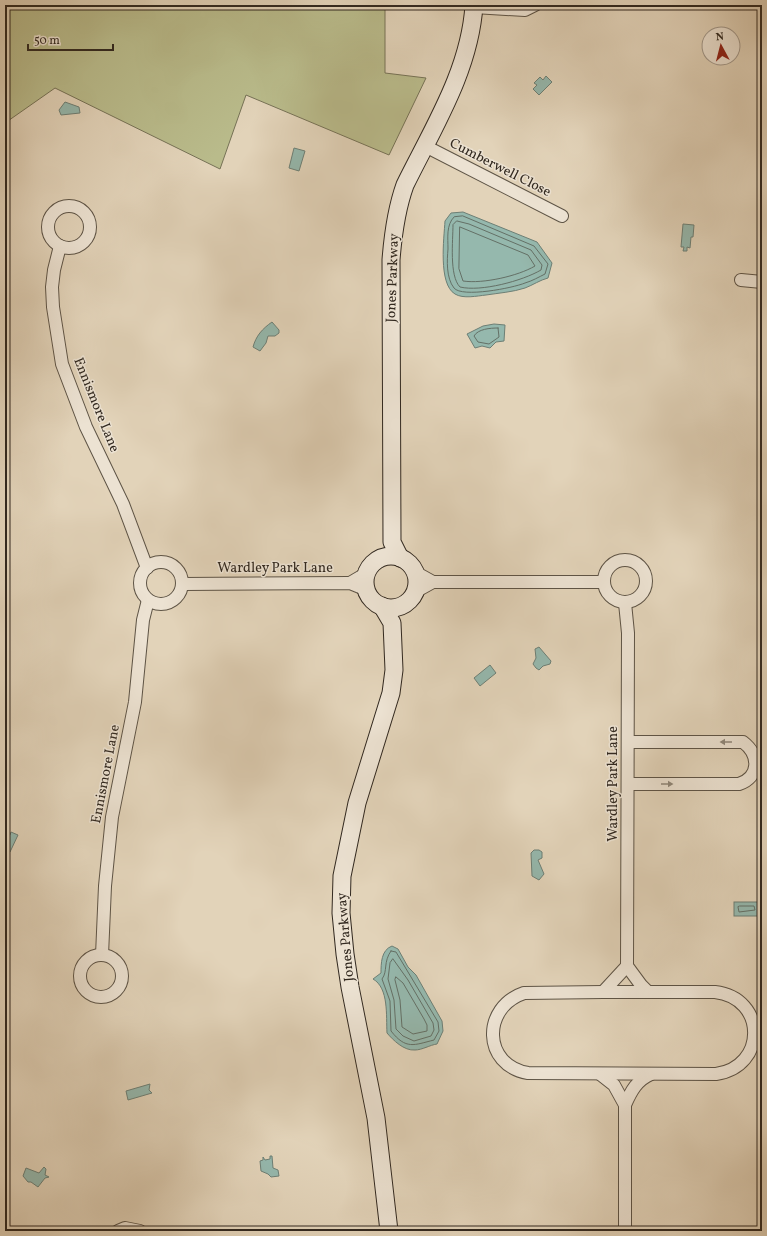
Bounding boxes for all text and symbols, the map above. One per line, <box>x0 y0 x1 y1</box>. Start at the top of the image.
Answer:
scale bar <box>28 26 113 52</box>
north arrow <box>701 26 741 66</box>
text: N <box>715 30 725 45</box>
text: 50 m <box>34 33 60 49</box>
street label: Cumberwell Close <box>446 134 554 202</box>
street label: Jones Parkway <box>382 233 404 323</box>
street label: Ennismore Lane <box>68 355 124 455</box>
street label: Wardley Park Lane <box>217 559 333 578</box>
street label: Ennismore Lane <box>87 723 125 825</box>
street label: Wardley Park Lane <box>604 726 623 842</box>
one-way arrow <box>719 739 732 745</box>
one-way arrow <box>661 781 674 787</box>
street label: Jones Parkway <box>333 891 359 982</box>

